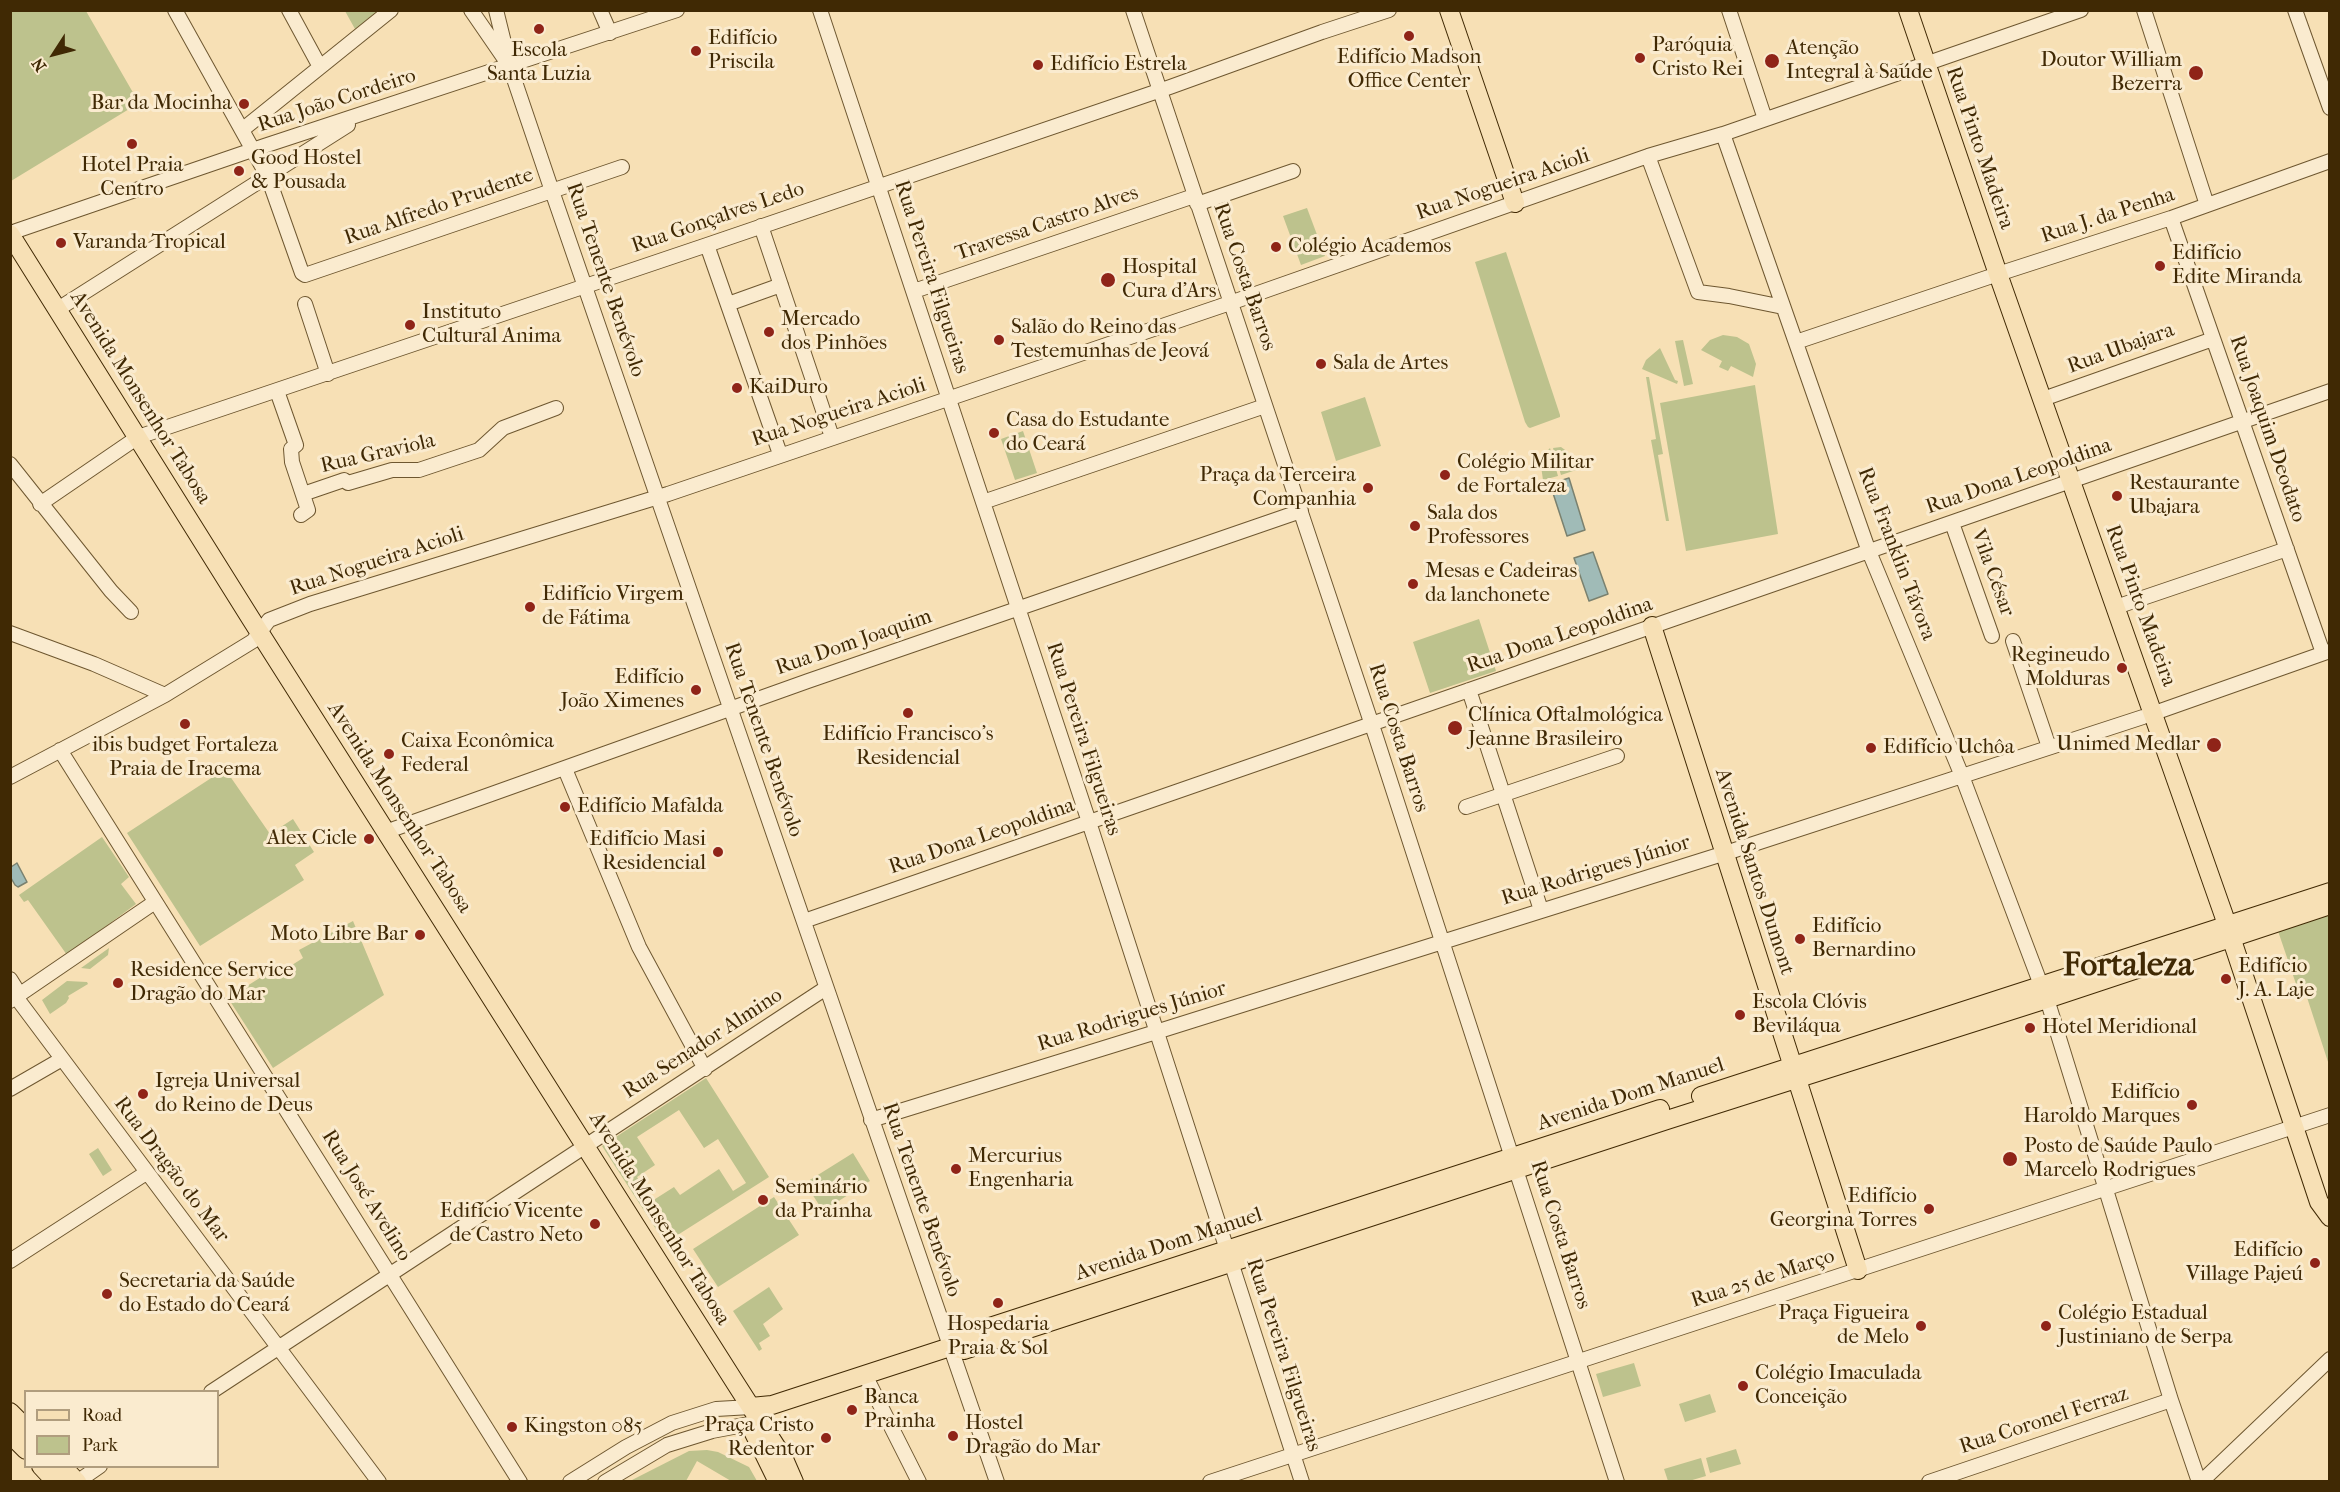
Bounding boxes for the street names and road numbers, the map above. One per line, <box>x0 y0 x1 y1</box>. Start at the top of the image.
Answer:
street label: Rua Pinto Madeira <box>1939 63 2019 233</box>
street label: Rua João Cordeiro <box>255 64 419 138</box>
street label: Rua Nogueira Acioli <box>1413 144 1593 226</box>
street label: Rua Alfredo Prudente <box>341 163 537 251</box>
street label: Rua Gonçalves Ledo <box>628 177 808 259</box>
street label: Rua Pereira Filgueiras <box>888 177 974 377</box>
street label: Rua Tenente Benévolo <box>560 180 650 380</box>
street label: Travessa Castro Alves <box>952 181 1142 267</box>
street label: Rua J. da Penha <box>2038 183 2178 249</box>
street label: Rua Costa Barros <box>1207 200 1281 354</box>
street label: Avenida Monsenhor Tabosa <box>64 287 216 509</box>
street label: Rua Ubajara <box>2064 318 2178 380</box>
street label: Rua Joaquim Deodato <box>2223 332 2311 526</box>
street label: Rua Nogueira Acioli <box>749 373 929 453</box>
street label: Rua Graviola <box>318 429 438 479</box>
street label: Rua Dona Leopoldina <box>1923 433 2115 521</box>
street label: Rua Franklin Távora <box>1851 464 1941 644</box>
street label: Rua Nogueira Acioli <box>287 522 467 602</box>
street label: Rua Pinto Madeira <box>2099 522 2181 690</box>
street label: Vila César <box>1965 526 2019 620</box>
street label: Rua Dona Leopoldina <box>1464 592 1656 680</box>
street label: Rua Dom Joaquim <box>772 604 936 682</box>
street label: Rua Pereira Filgueiras <box>1040 639 1126 839</box>
street label: Rua Tenente Benévolo <box>718 640 808 840</box>
street label: Rua Costa Barros <box>1362 661 1434 815</box>
street label: Avenida Monsenhor Tabosa <box>321 698 477 918</box>
street label: Avenida Santos Dumont <box>1709 765 1799 979</box>
street label: Rua Dona Leopoldina <box>886 793 1078 881</box>
street label: Rua Rodrigues Júnior <box>1499 830 1693 912</box>
street label: Rua Rodrigues Júnior <box>1035 976 1229 1058</box>
street label: Rua Senador Almino <box>618 983 788 1105</box>
street label: Avenida Dom Manuel <box>1534 1053 1728 1137</box>
street label: Rua Dragão do Mar <box>108 1092 234 1248</box>
street label: Rua Tenente Benévolo <box>876 1100 966 1300</box>
street label: Avenida Monsenhor Tabosa <box>583 1108 735 1330</box>
street label: Rua José Avelino <box>316 1126 416 1266</box>
street label: Rua Costa Barros <box>1524 1158 1596 1312</box>
street label: Avenida Dom Manuel <box>1072 1203 1266 1287</box>
street label: Rua 25 de Março <box>1688 1244 1838 1314</box>
street label: Rua Pereira Filgueiras <box>1240 1255 1326 1455</box>
street label: Rua Coronel Ferraz <box>1956 1382 2132 1460</box>

